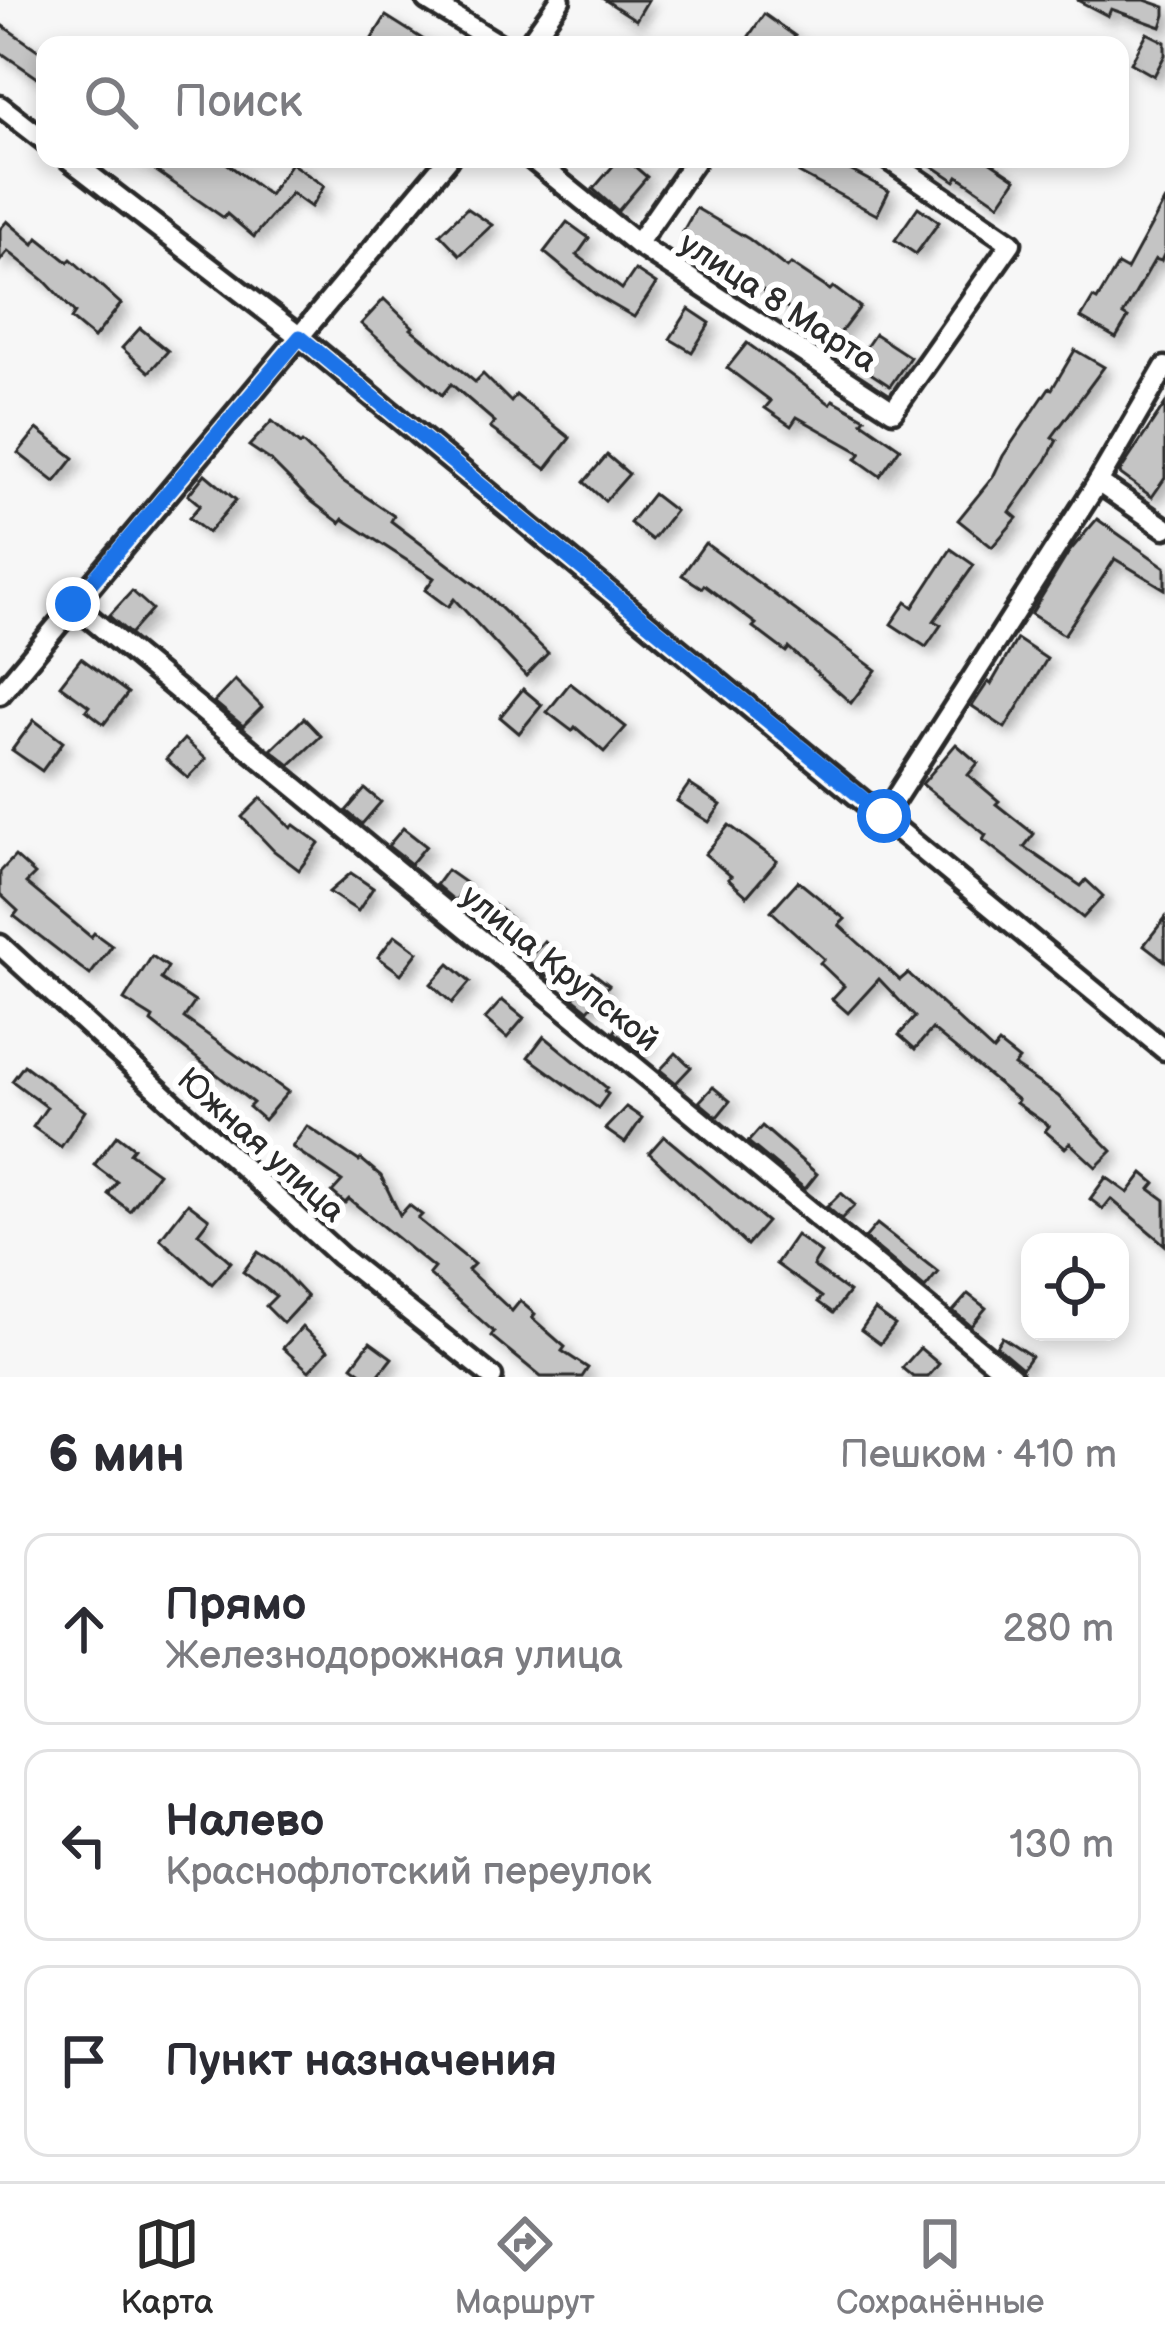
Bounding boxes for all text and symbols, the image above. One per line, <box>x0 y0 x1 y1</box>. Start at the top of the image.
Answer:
search box <box>36 36 1129 168</box>
icon: search <box>78 69 144 135</box>
text: Поиск <box>174 75 302 130</box>
street label: улица 8 Марта <box>672 224 884 381</box>
route end <box>46 577 100 631</box>
route start <box>857 789 911 843</box>
street label: улица Крупской <box>452 876 667 1061</box>
street label: Южная улица <box>168 1060 353 1231</box>
map controls <box>1021 1233 1129 1341</box>
button: locate <box>1021 1233 1129 1341</box>
text: 6 мин <box>48 1425 185 1486</box>
text: Пешком · 410 m <box>840 1432 1117 1479</box>
text: Прямо <box>165 1578 306 1633</box>
icon: ahead <box>51 1596 117 1662</box>
text: 280 m <box>1003 1606 1114 1653</box>
text: Железнодорожная улица <box>165 1633 623 1680</box>
text: Налево <box>165 1794 324 1849</box>
icon: left <box>51 1812 117 1878</box>
text: 130 m <box>1009 1822 1114 1869</box>
text: Краснофлотский переулок <box>165 1849 652 1896</box>
icon: arrive <box>51 2028 117 2094</box>
text: Пункт назначения <box>165 2034 557 2089</box>
tab: Карта <box>121 2211 213 2323</box>
tab: Маршрут <box>455 2211 595 2323</box>
tab: Сохранённые <box>836 2211 1044 2323</box>

